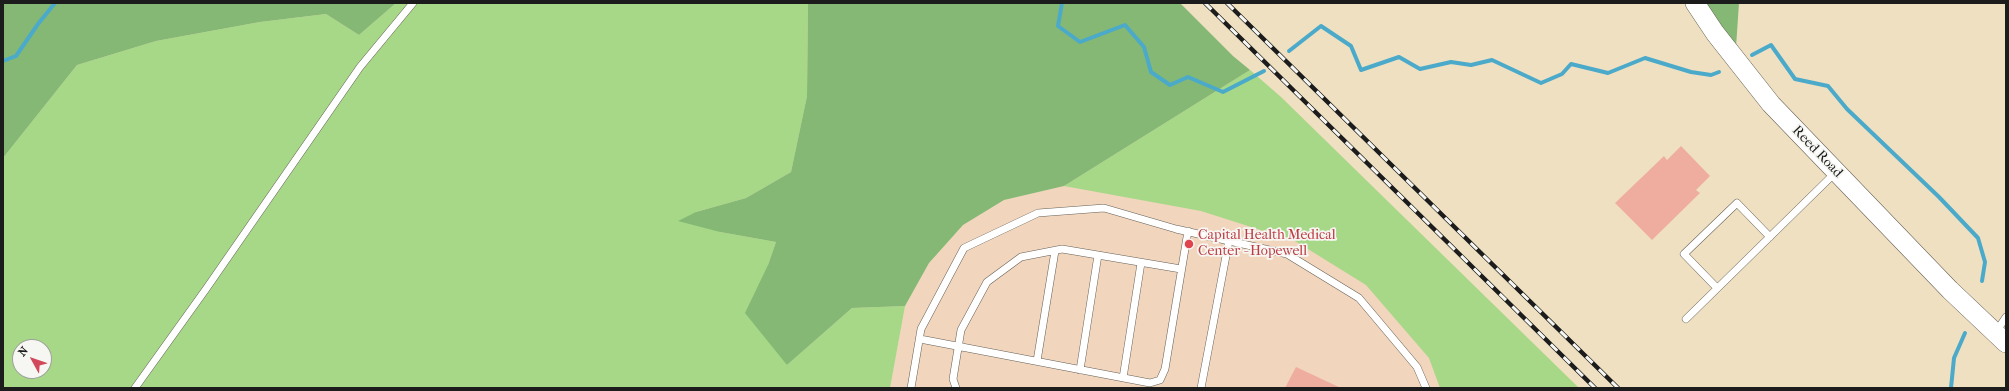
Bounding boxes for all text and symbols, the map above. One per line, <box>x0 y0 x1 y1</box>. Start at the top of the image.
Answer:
street label: Reed Road <box>1788 123 1846 181</box>
place label: Capital Health Medical Center - Hopewell <box>1198 228 1336 260</box>
marker: Capital Health Medical Center - Hopewell <box>1183 238 1195 250</box>
north arrow <box>12 339 52 379</box>
text: N <box>16 344 31 359</box>

